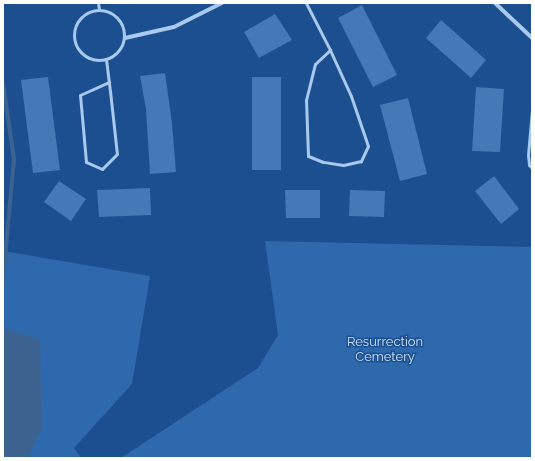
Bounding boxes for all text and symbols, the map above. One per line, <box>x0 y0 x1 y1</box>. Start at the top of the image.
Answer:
park label: Resurrection Cemetery <box>347 335 423 366</box>

